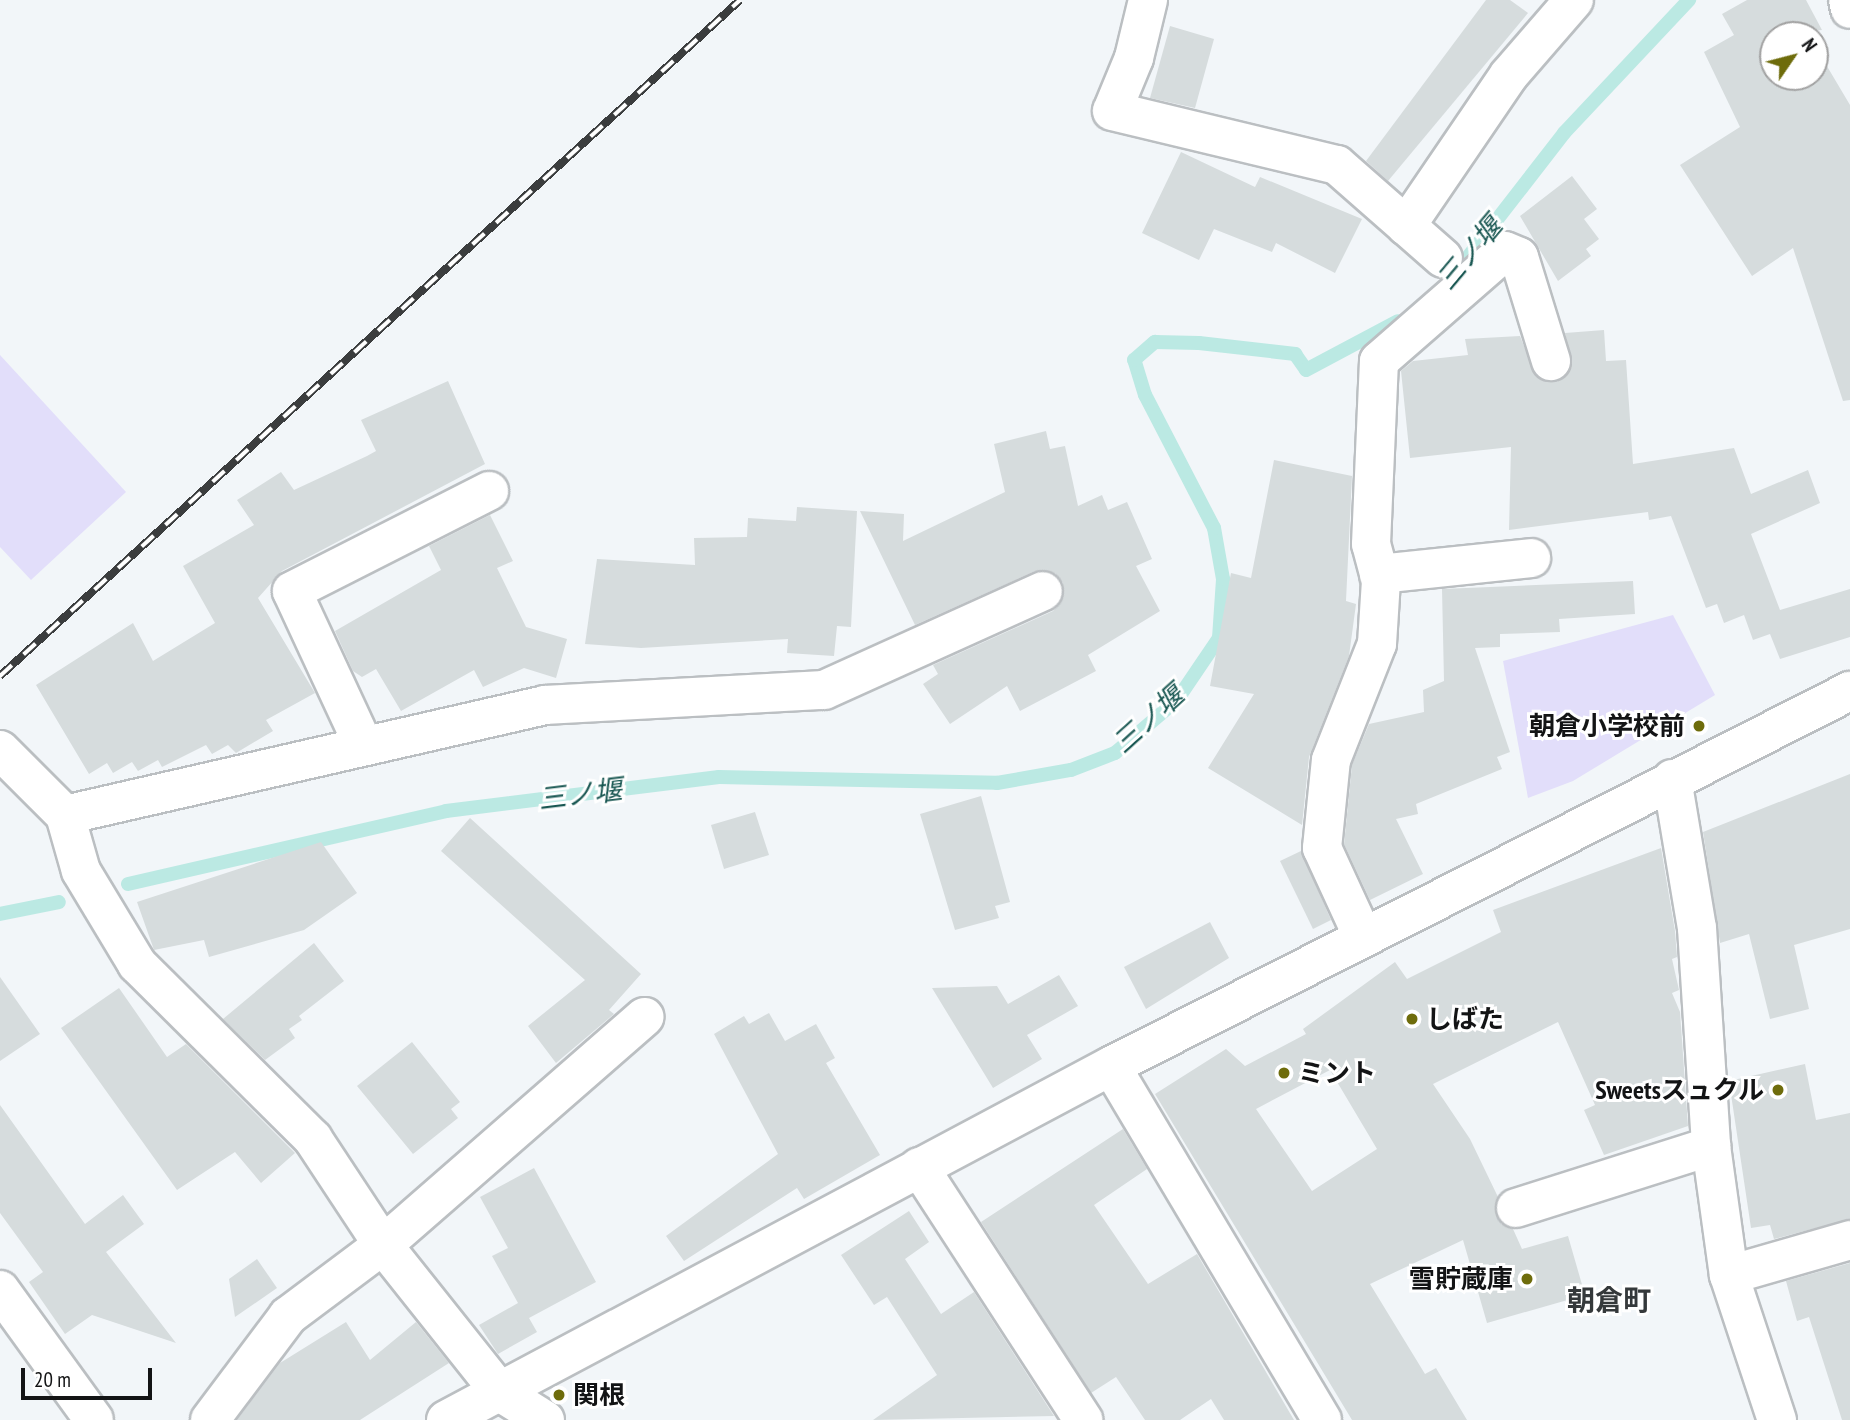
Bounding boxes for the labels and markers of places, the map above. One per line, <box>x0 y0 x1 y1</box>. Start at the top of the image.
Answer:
place label: 朝倉小学校前 <box>1529 710 1685 742</box>
marker: 朝倉小学校前 <box>1691 718 1707 734</box>
place label: しばた <box>1426 1003 1504 1035</box>
marker: しばた <box>1404 1011 1420 1027</box>
place label: ミント <box>1298 1057 1376 1089</box>
marker: ミント <box>1276 1065 1292 1081</box>
place label: Sweetsスュクル <box>1594 1074 1764 1106</box>
marker: Sweetsスュクル <box>1770 1082 1786 1098</box>
place label: 雪貯蔵庫 <box>1409 1263 1513 1295</box>
marker: 雪貯蔵庫 <box>1519 1271 1535 1287</box>
place label: 関根 <box>573 1379 625 1411</box>
marker: 関根 <box>551 1387 567 1403</box>

